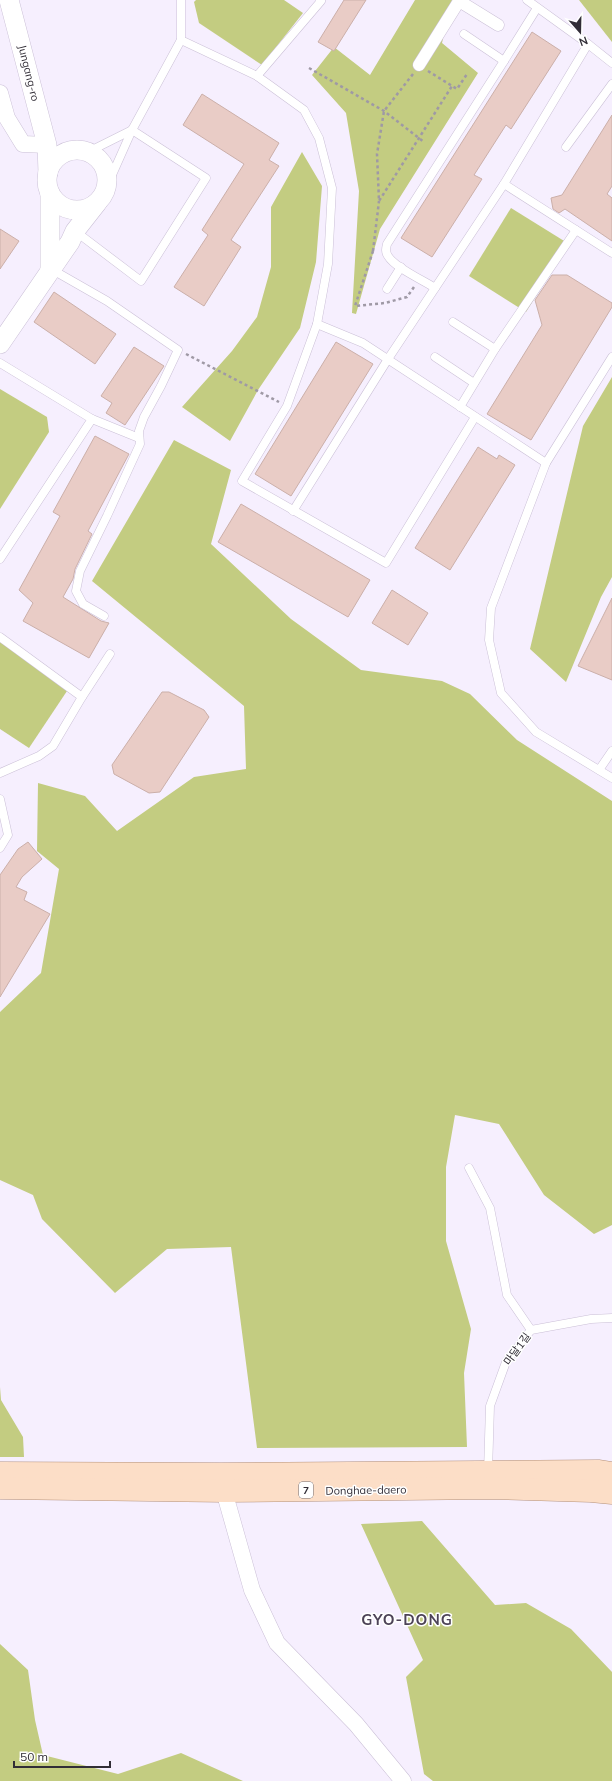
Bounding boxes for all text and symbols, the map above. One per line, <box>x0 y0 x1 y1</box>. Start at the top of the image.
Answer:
north arrow <box>560 12 600 52</box>
text: N <box>577 33 590 49</box>
street label: Jungang-ro <box>15 43 43 103</box>
street label: 마달1길 <box>500 1330 534 1368</box>
road number: 7 <box>299 1482 313 1498</box>
street label: Donghae-daero <box>325 1482 407 1498</box>
district label: GYO-DONG <box>361 1610 453 1629</box>
scale bar <box>14 1743 110 1769</box>
text: 50 m <box>20 1749 48 1764</box>

